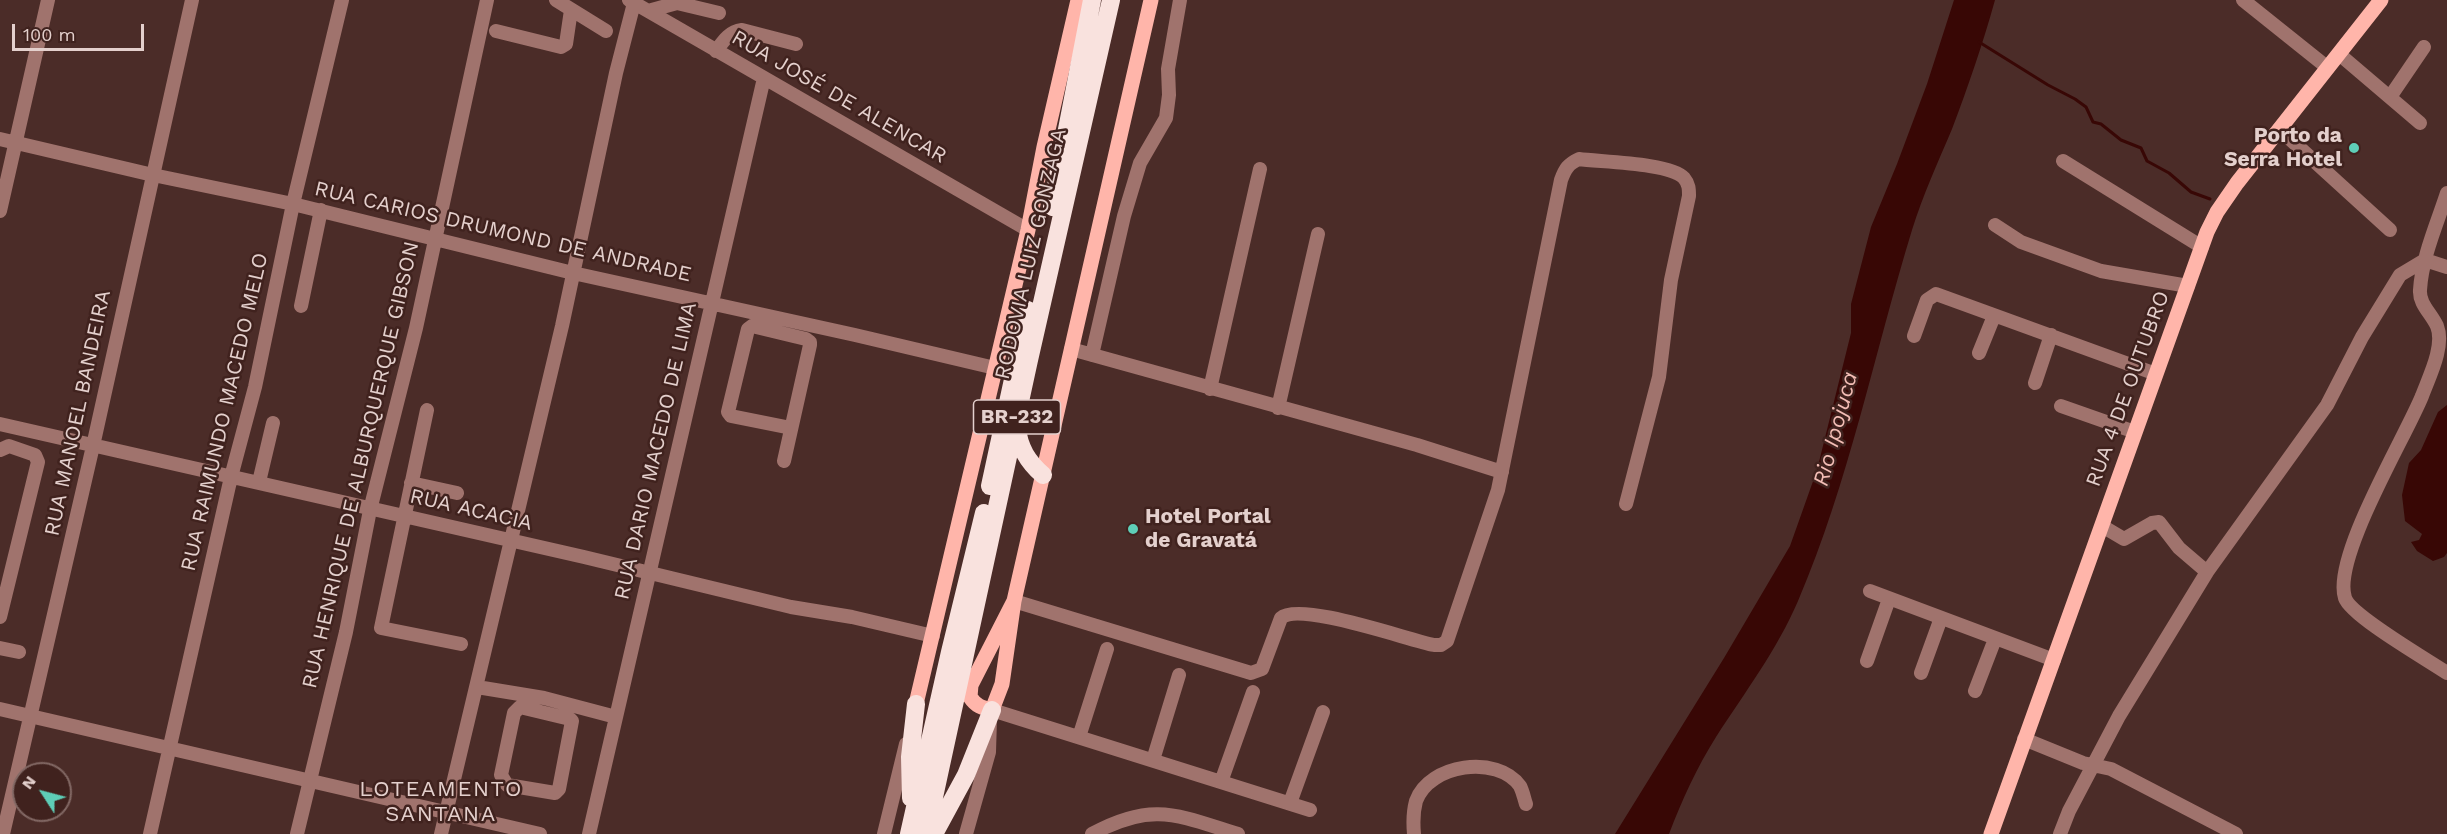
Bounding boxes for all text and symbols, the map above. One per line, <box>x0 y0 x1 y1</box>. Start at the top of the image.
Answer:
scale bar <box>15 12 147 50</box>
text: 100 m <box>23 24 76 45</box>
street label: RUA JOSÉ DE ALENCAR <box>727 25 951 169</box>
place label: Porto da Serra Hotel <box>2224 123 2342 173</box>
street label: RODOVIA LUIZ GONZAGA <box>990 126 1072 382</box>
marker: Porto da Serra Hotel <box>2347 141 2361 155</box>
street label: RUA CARIOS DRUMOND DE ANDRADE <box>312 176 694 288</box>
street label: RUA HENRIQUE DE ALBURQUERQUE GIBSON <box>297 239 425 691</box>
street label: RUA RAIMUNDO MACEDO MELO <box>176 250 274 574</box>
street label: RUA MANOEL BANDEIRA <box>40 288 116 538</box>
street label: RUA 4 DE OUTUBRO <box>2081 288 2175 490</box>
street label: RUA DARIO MACEDO DE LIMA <box>609 300 703 602</box>
water label: Rio Ipojuca <box>1808 369 1864 489</box>
road number: BR-232 <box>974 400 1060 434</box>
street label: RUA ACACIA <box>407 484 535 536</box>
place label: Hotel Portal de Gravatá <box>1145 504 1271 554</box>
marker: Hotel Portal de Gravatá <box>1126 522 1140 536</box>
north arrow <box>12 762 72 822</box>
text: N <box>17 772 40 793</box>
district label: LOTEAMENTO SANTANA <box>359 777 523 828</box>

